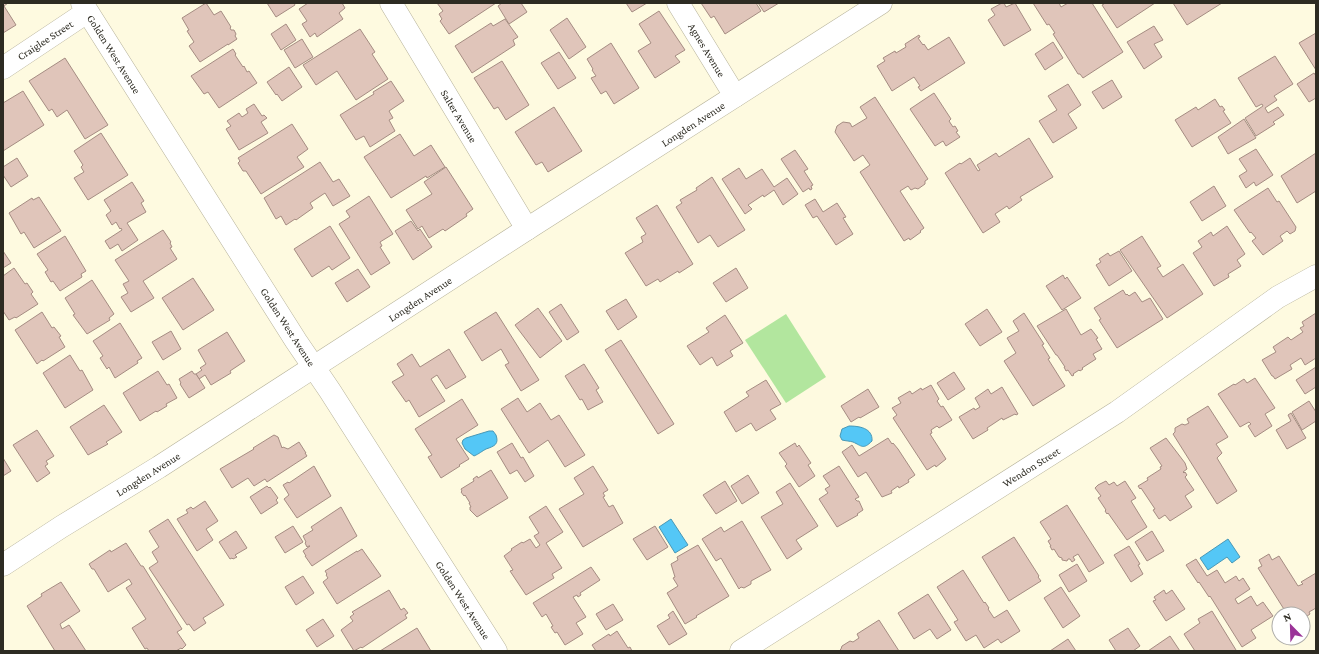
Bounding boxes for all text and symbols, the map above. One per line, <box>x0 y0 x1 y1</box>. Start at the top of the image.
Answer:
street label: Golden West Avenue <box>85 12 143 96</box>
street label: Craiglee Street <box>15 17 76 63</box>
street label: Agnes Avenue <box>685 21 728 80</box>
street label: Salter Avenue <box>438 87 480 145</box>
street label: Longden Avenue <box>659 99 728 150</box>
street label: Longden Avenue <box>386 274 455 325</box>
street label: Golden West Avenue <box>258 286 318 368</box>
street label: Wendon Street <box>1000 444 1062 489</box>
street label: Longden Avenue <box>114 449 183 499</box>
street label: Golden West Avenue <box>433 559 493 641</box>
north arrow <box>1271 606 1311 646</box>
text: N <box>1281 610 1293 624</box>

